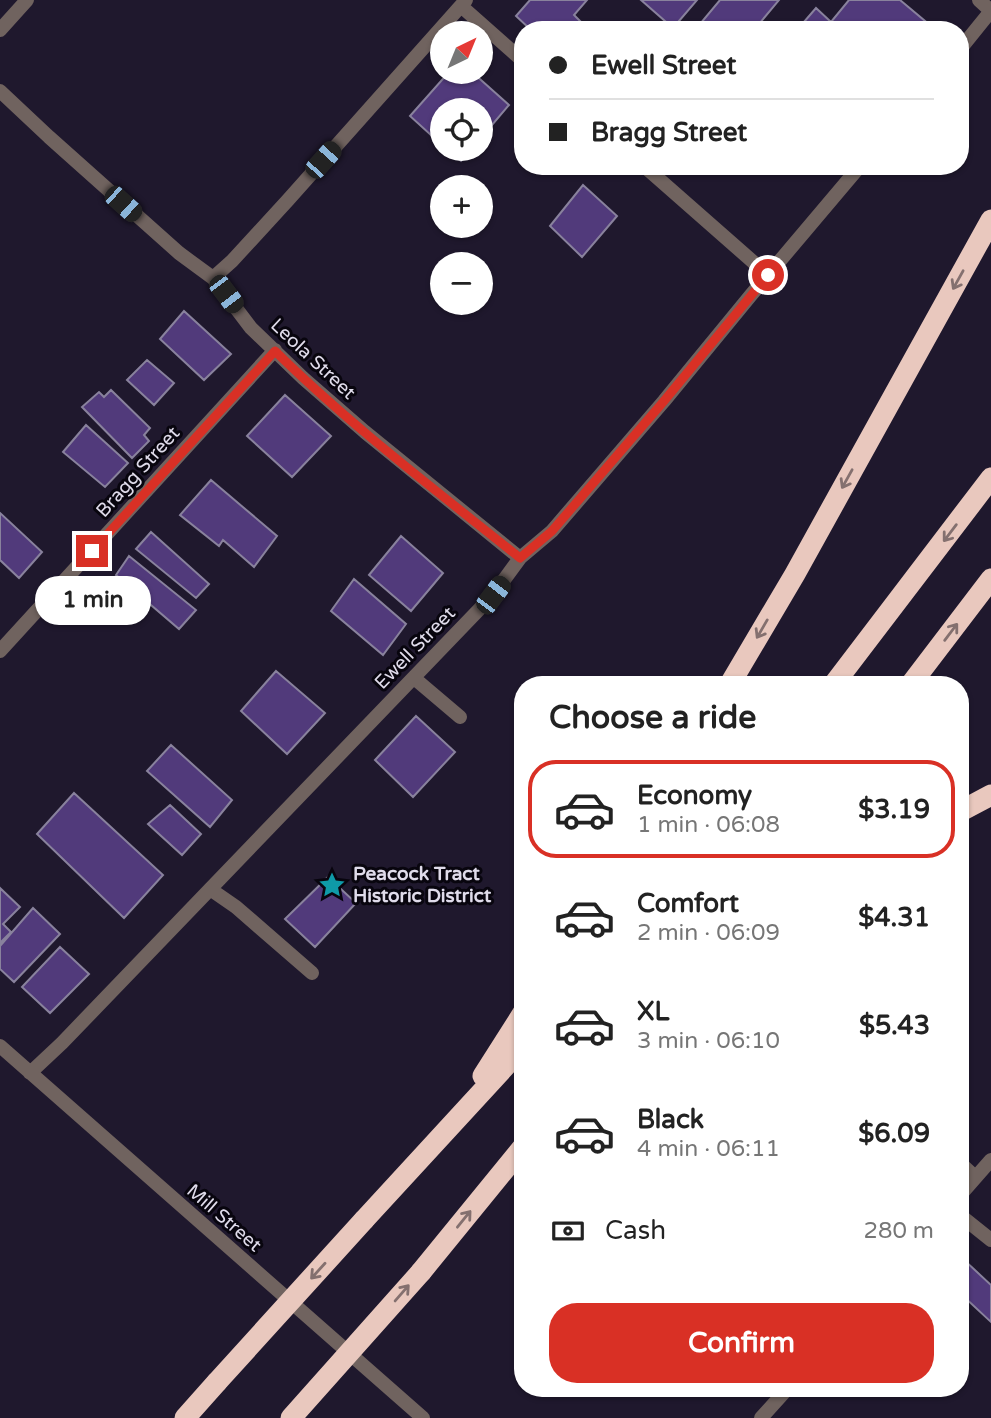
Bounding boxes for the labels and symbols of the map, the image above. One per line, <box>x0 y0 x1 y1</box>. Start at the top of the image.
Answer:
north arrow <box>430 21 494 84</box>
car <box>302 137 345 183</box>
car <box>101 182 146 226</box>
route start <box>752 259 784 291</box>
one-way arrow <box>951 269 965 289</box>
car <box>205 271 248 317</box>
street label: Leola Street <box>266 314 360 404</box>
street label: Bragg Street <box>92 422 184 522</box>
one-way arrow <box>840 468 854 488</box>
one-way arrow <box>943 523 957 542</box>
route end <box>76 535 108 567</box>
car <box>472 572 515 618</box>
callout: 1 min <box>34 576 150 624</box>
street label: Ewell Street <box>370 602 460 694</box>
one-way arrow <box>755 618 769 638</box>
one-way arrow <box>944 623 959 641</box>
place label: Peacock Tract Historic District <box>353 863 492 907</box>
place icon: Peacock Tract Historic District <box>317 870 347 900</box>
street label: Mill Street <box>182 1180 266 1256</box>
one-way arrow <box>456 1210 471 1228</box>
one-way arrow <box>310 1262 327 1279</box>
one-way arrow <box>393 1285 409 1303</box>

